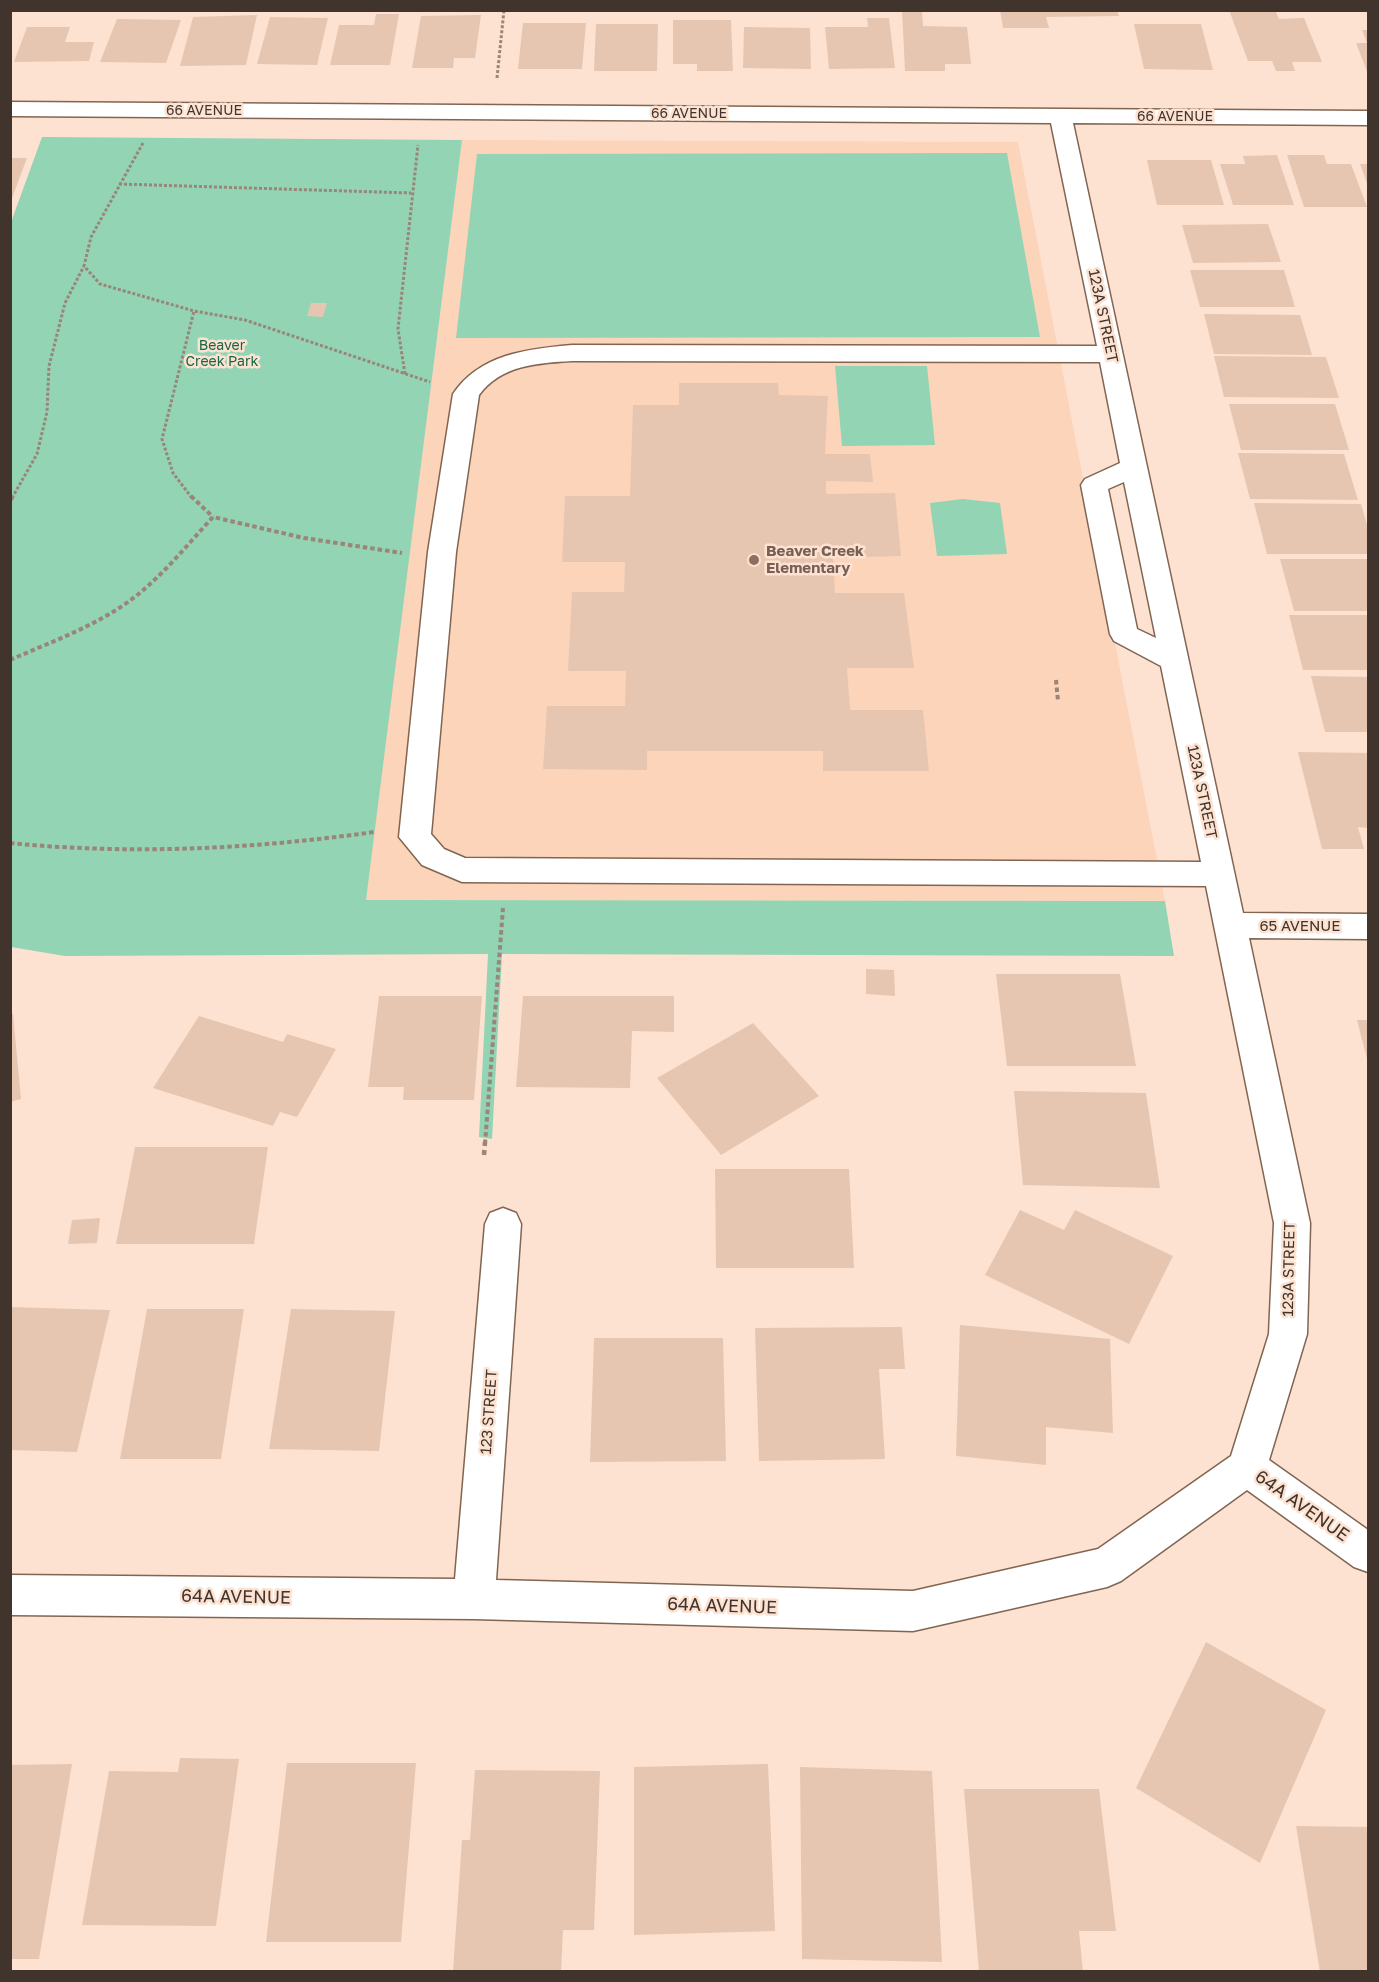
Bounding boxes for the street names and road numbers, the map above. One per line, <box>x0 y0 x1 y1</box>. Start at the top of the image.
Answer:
street label: 66 AVENUE <box>166 103 242 119</box>
street label: 66 AVENUE <box>651 106 727 122</box>
street label: 66 AVENUE <box>1137 109 1213 125</box>
street label: 123A STREET <box>1084 268 1122 364</box>
street label: 123A STREET <box>1183 744 1221 840</box>
street label: 65 AVENUE <box>1260 917 1340 935</box>
street label: 123A STREET <box>1279 1221 1299 1317</box>
street label: 123 STREET <box>477 1369 501 1455</box>
street label: 64A AVENUE <box>1251 1466 1353 1546</box>
street label: 64A AVENUE <box>181 1585 291 1609</box>
street label: 64A AVENUE <box>667 1593 777 1619</box>

